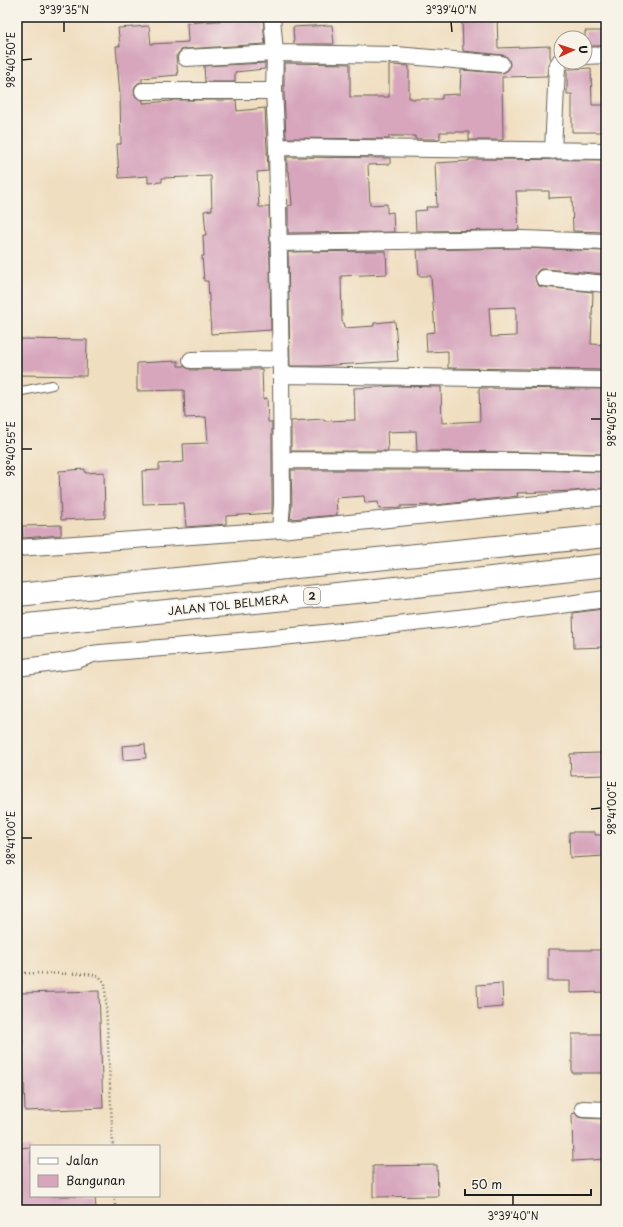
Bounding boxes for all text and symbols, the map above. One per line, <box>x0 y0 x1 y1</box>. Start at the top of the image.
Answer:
text: 3°39'35"N <box>39 2 89 17</box>
text: 3°39'40"N <box>425 2 477 17</box>
north arrow <box>553 30 593 70</box>
text: 98°40'50"E <box>3 32 18 88</box>
text: U <box>575 45 592 54</box>
text: 98°40'55"E <box>604 391 619 447</box>
text: 98°40'55"E <box>3 421 18 477</box>
road number: 2 <box>304 588 320 604</box>
street label: JALAN TOL BELMERA <box>167 590 289 619</box>
text: 98°41'00"E <box>604 781 619 835</box>
text: 98°41'00"E <box>3 811 18 865</box>
legend <box>30 1145 160 1197</box>
text: Jalan <box>66 1151 99 1169</box>
text: Bangunan <box>66 1171 125 1189</box>
scale bar <box>465 1171 591 1197</box>
text: 50 m <box>471 1175 502 1193</box>
text: 3°39'40"N <box>487 1208 539 1223</box>

